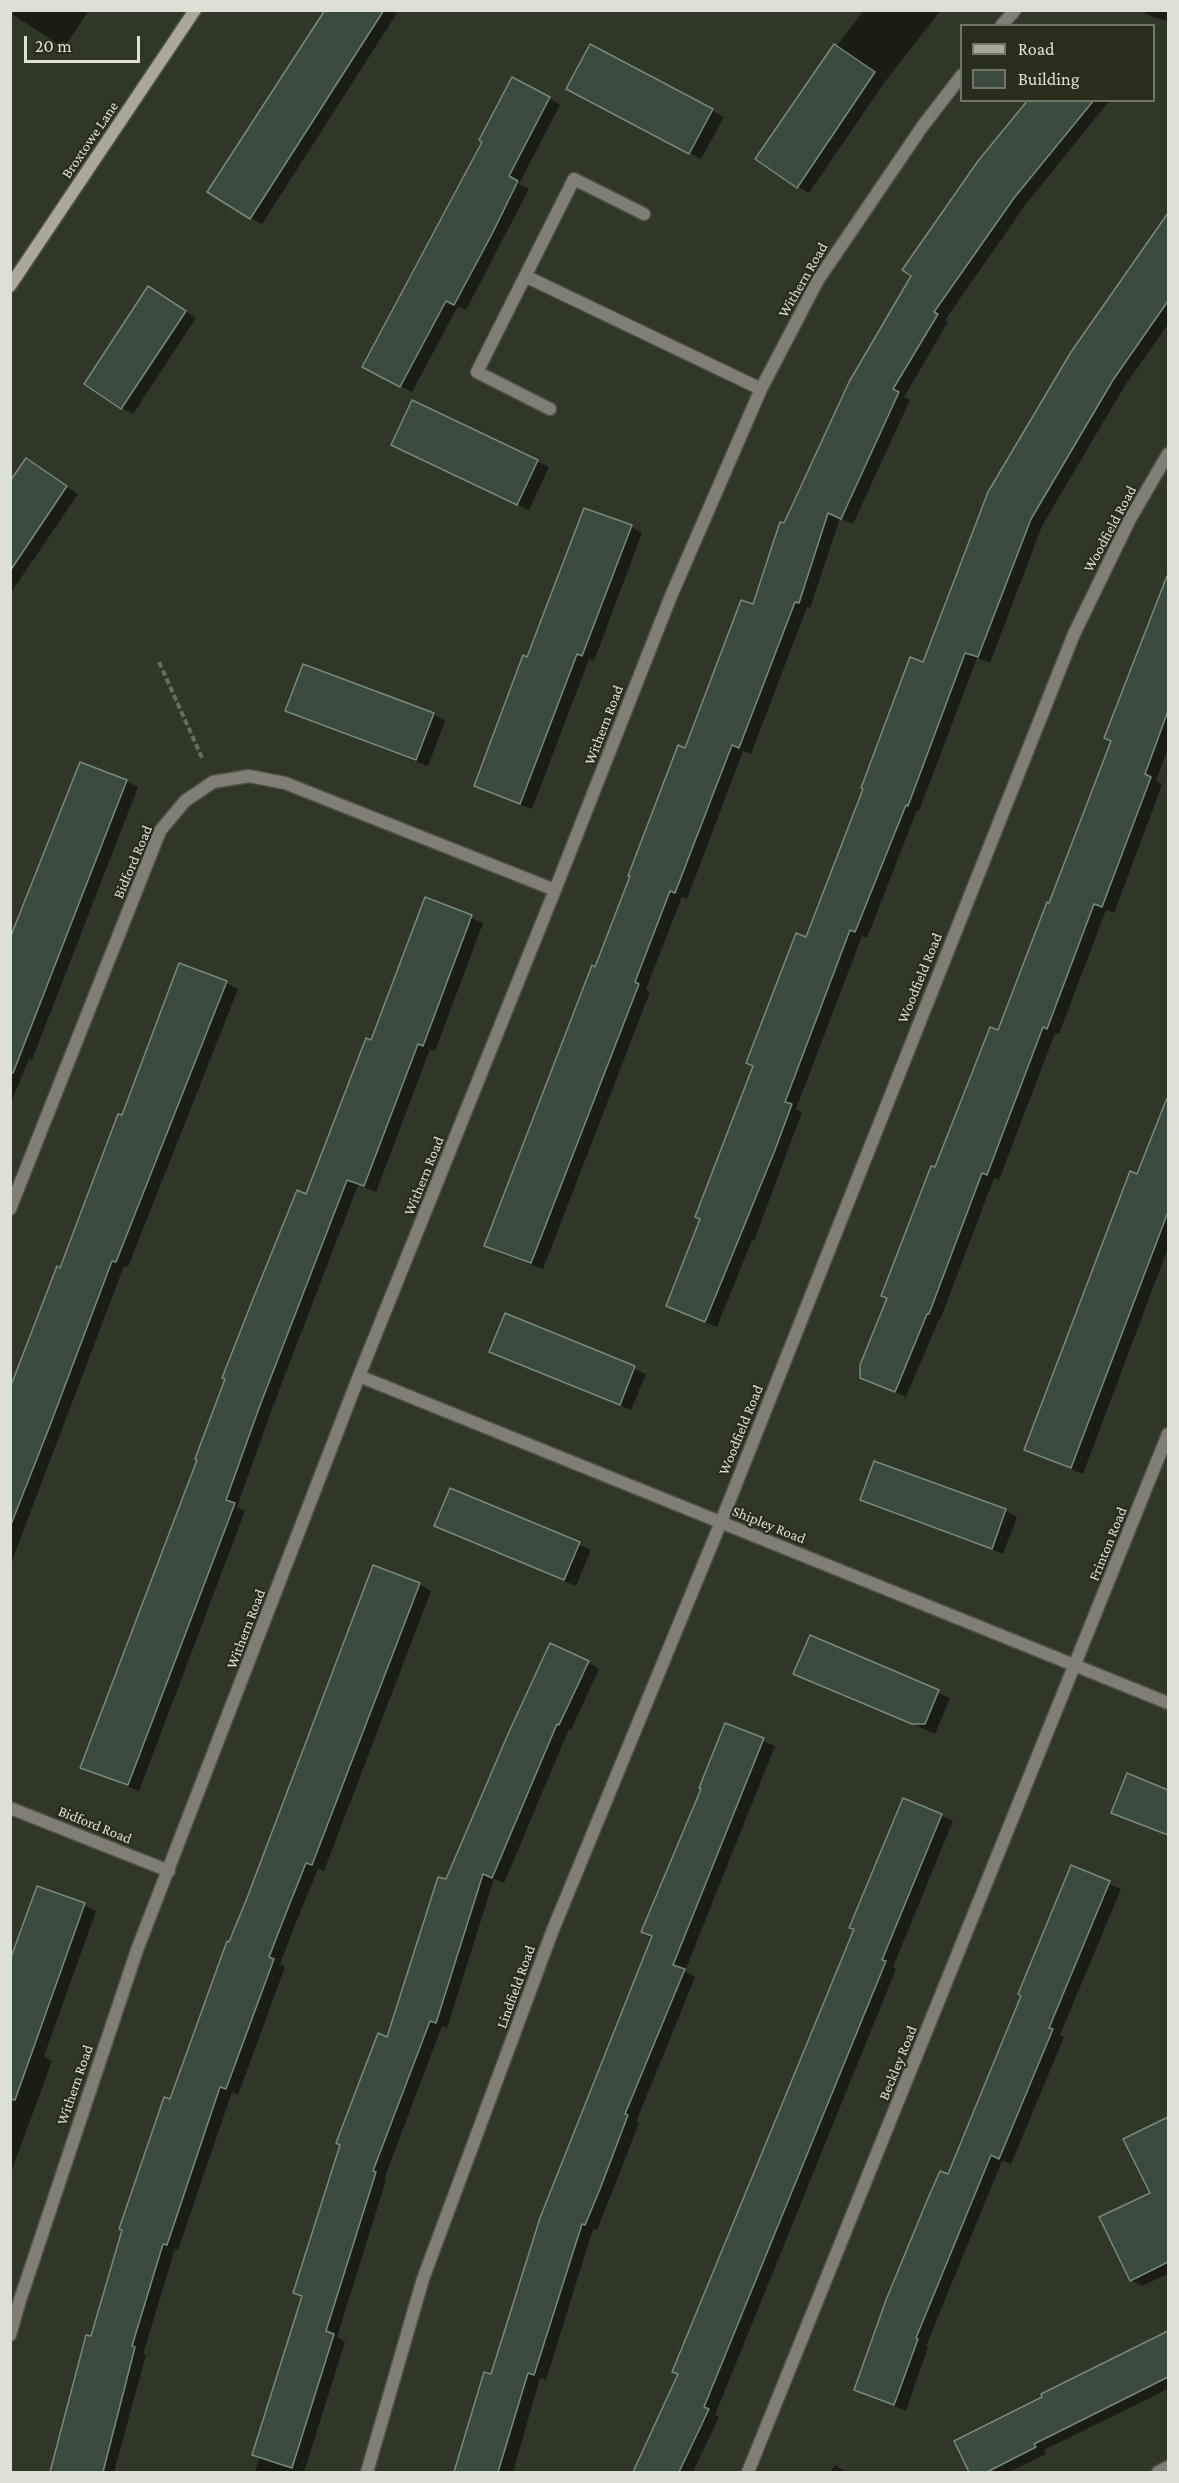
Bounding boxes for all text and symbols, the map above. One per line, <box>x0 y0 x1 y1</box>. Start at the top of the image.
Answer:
scale bar <box>27 24 142 62</box>
legend <box>960 24 1155 102</box>
text: 20 m <box>35 36 72 56</box>
text: Road <box>1018 39 1055 59</box>
text: Building <box>1018 69 1079 89</box>
street label: Broxtowe Lane <box>58 98 122 182</box>
street label: Withern Road <box>774 239 832 321</box>
street label: Woodfield Road <box>1080 483 1140 575</box>
street label: Withern Road <box>581 683 627 767</box>
street label: Bidford Road <box>109 823 157 901</box>
street label: Woodfield Road <box>894 930 946 1026</box>
street label: Withern Road <box>400 1134 448 1218</box>
street label: Woodfield Road <box>715 1382 767 1478</box>
street label: Shipley Road <box>730 1502 808 1548</box>
street label: Frinton Road <box>1085 1504 1131 1584</box>
street label: Withern Road <box>223 1587 269 1671</box>
street label: Bidford Road <box>55 1802 135 1848</box>
street label: Lindfield Road <box>493 1943 539 2031</box>
street label: Beckley Road <box>875 2023 921 2103</box>
street label: Withern Road <box>53 2043 97 2127</box>

